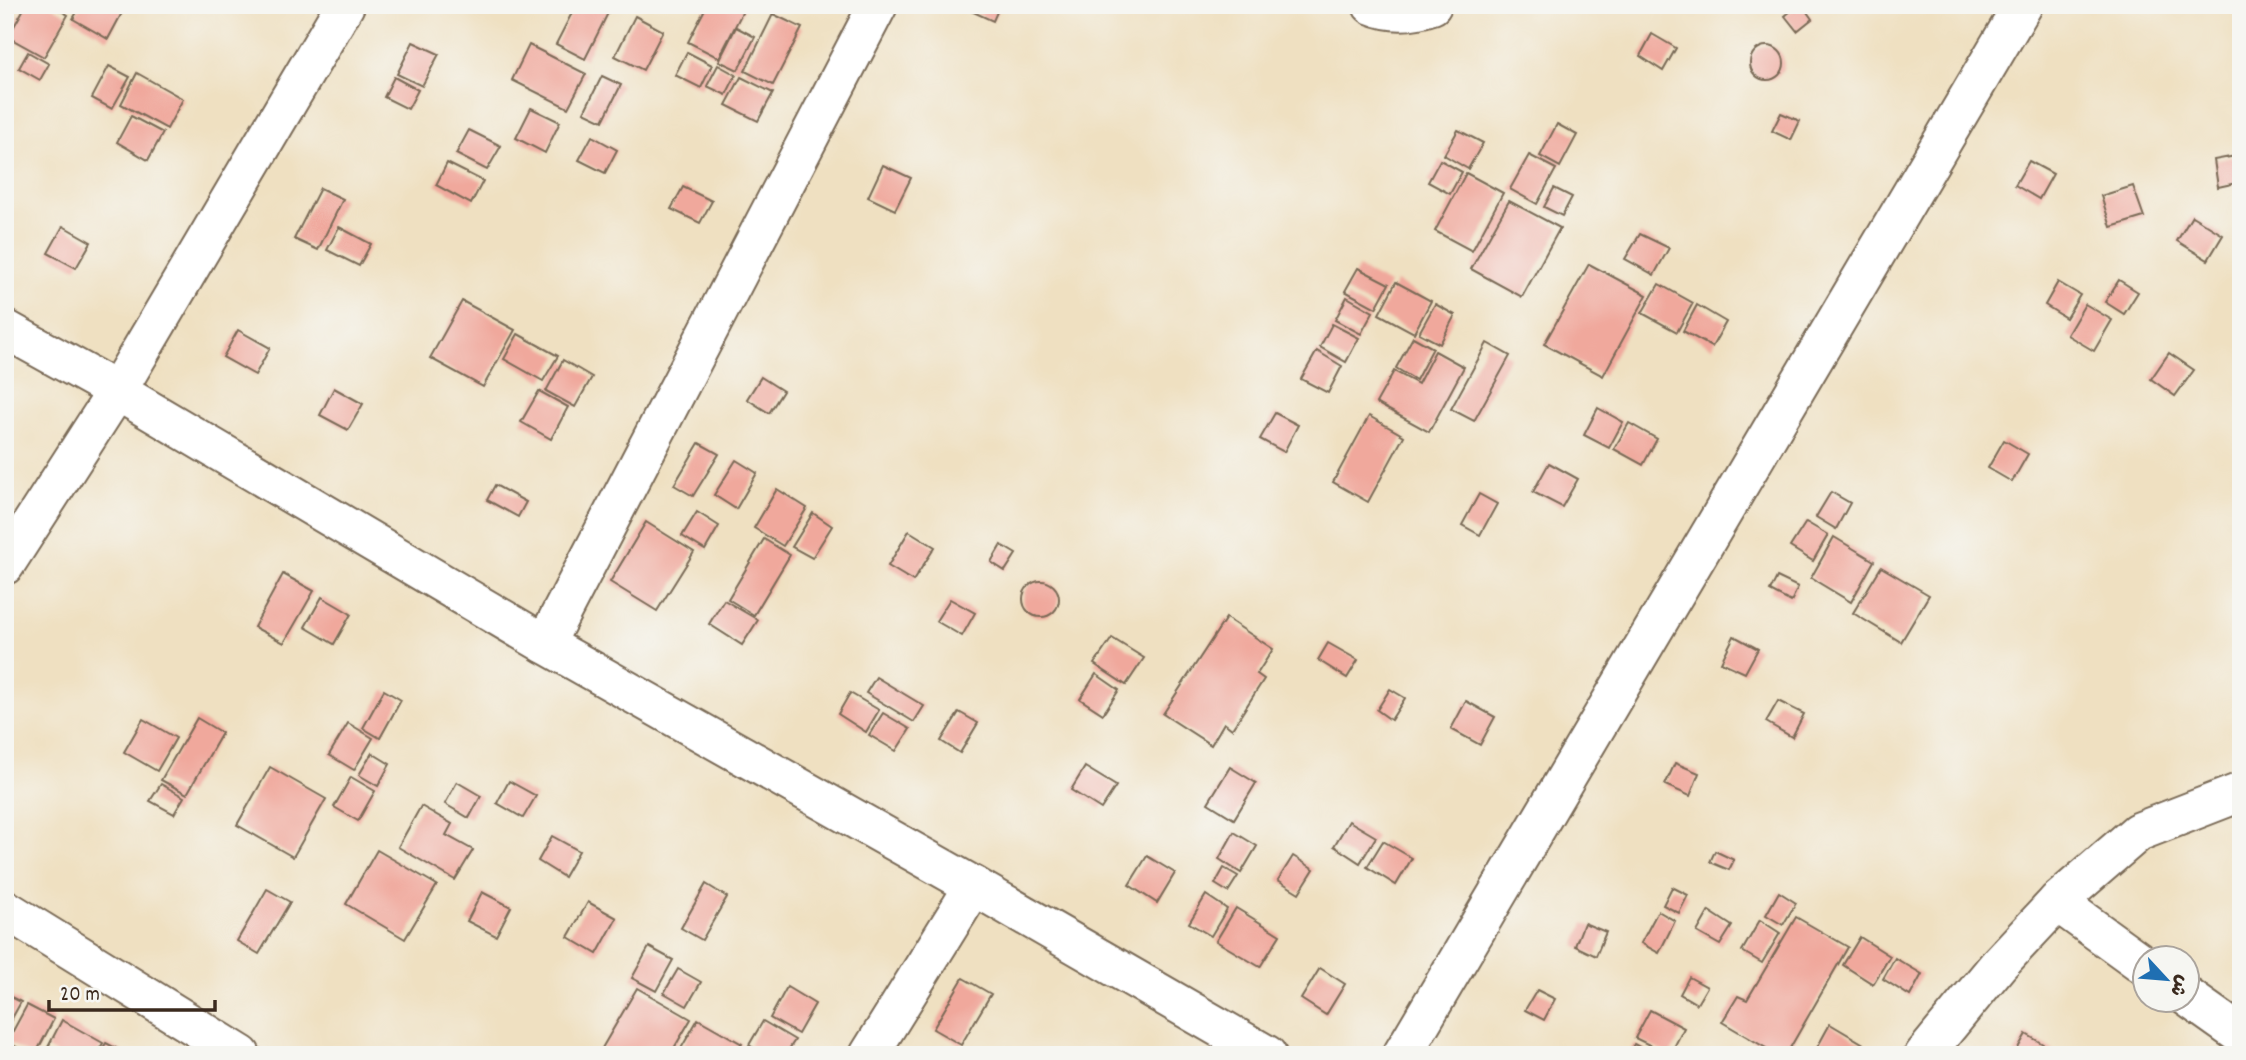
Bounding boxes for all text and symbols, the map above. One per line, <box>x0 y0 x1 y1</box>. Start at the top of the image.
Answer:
north arrow <box>2130 944 2200 1014</box>
scale bar <box>49 969 215 1013</box>
text: ش <box>2161 970 2195 1000</box>
text: 20 m <box>60 981 100 1011</box>

